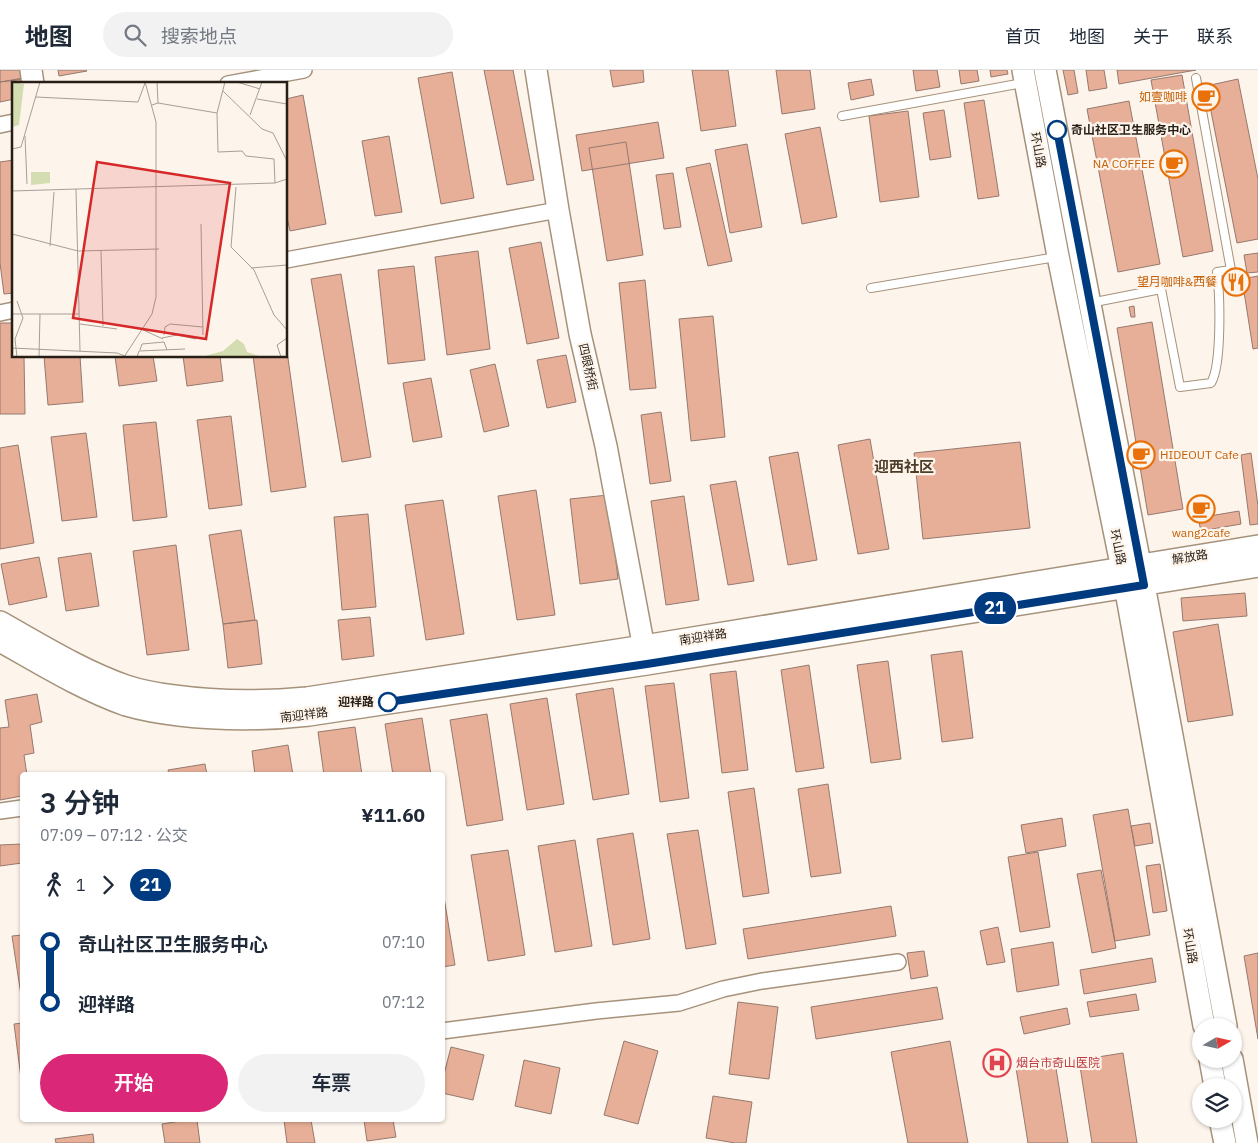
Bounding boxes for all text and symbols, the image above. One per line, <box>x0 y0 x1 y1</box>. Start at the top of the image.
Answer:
search box <box>103 12 453 57</box>
text: 地图 <box>25 20 73 52</box>
icon: search <box>121 21 149 49</box>
text: 搜索地点 <box>161 24 237 48</box>
text: 首页 <box>1005 25 1041 48</box>
text: 地图 <box>1069 25 1105 48</box>
text: 关于 <box>1133 25 1169 48</box>
text: 联系 <box>1197 25 1233 48</box>
inset map <box>12 82 288 358</box>
cafe icon: 如壹咖啡 <box>1191 82 1221 112</box>
place label: 如壹咖啡 <box>1139 89 1187 104</box>
marker: 奇山社区卫生服务中心 <box>1047 120 1067 140</box>
place label: 奇山社区卫生服务中心 <box>1071 122 1191 137</box>
street label: 环山路 <box>1028 131 1049 169</box>
cafe icon: NA COFFEE <box>1159 149 1189 179</box>
place label: NA COFFEE <box>1093 156 1155 171</box>
restaurant icon: 望月咖啡&西餐 <box>1221 267 1251 297</box>
place label: 望月咖啡&西餐 <box>1137 274 1217 289</box>
street label: 四眼桥街 <box>576 342 601 392</box>
cafe icon: HIDEOUT Cafe <box>1126 440 1156 470</box>
place label: HIDEOUT Cafe <box>1160 447 1239 462</box>
district label: 迎西社区 <box>874 457 934 476</box>
cafe icon: wang2cafe <box>1186 494 1216 524</box>
place label: wang2cafe <box>1172 525 1231 540</box>
street label: 环山路 <box>1107 528 1130 566</box>
street label: 解放路 <box>1171 546 1209 567</box>
line badge: 21 <box>972 592 1018 624</box>
text: 21 <box>984 596 1006 619</box>
street label: 南迎祥路 <box>678 625 728 648</box>
marker: 迎祥路 <box>378 692 398 712</box>
place label: 迎祥路 <box>338 694 374 709</box>
street label: 南迎祥路 <box>279 704 329 725</box>
text: 3 分钟 <box>40 784 119 821</box>
text: ¥11.60 <box>361 803 425 827</box>
text: 07:09 – 07:12 · 公交 <box>40 825 188 845</box>
icon: walk <box>40 871 68 899</box>
icon: forward <box>94 871 122 899</box>
text: 21 <box>140 873 161 896</box>
text: 1 <box>76 875 86 895</box>
street label: 环山路 <box>1180 927 1201 965</box>
text: 奇山社区卫生服务中心 <box>78 932 268 956</box>
text: 07:10 <box>382 932 425 952</box>
text: 迎祥路 <box>78 992 135 1016</box>
text: 07:12 <box>382 992 425 1012</box>
north arrow <box>1192 1018 1242 1068</box>
map controls <box>1192 1018 1242 1128</box>
hospital icon: 烟台市奇山医院 <box>982 1048 1012 1078</box>
button: 开始 <box>40 1054 228 1112</box>
button: 车票 <box>238 1054 425 1112</box>
place label: 烟台市奇山医院 <box>1016 1055 1100 1070</box>
button: layers <box>1192 1078 1242 1128</box>

